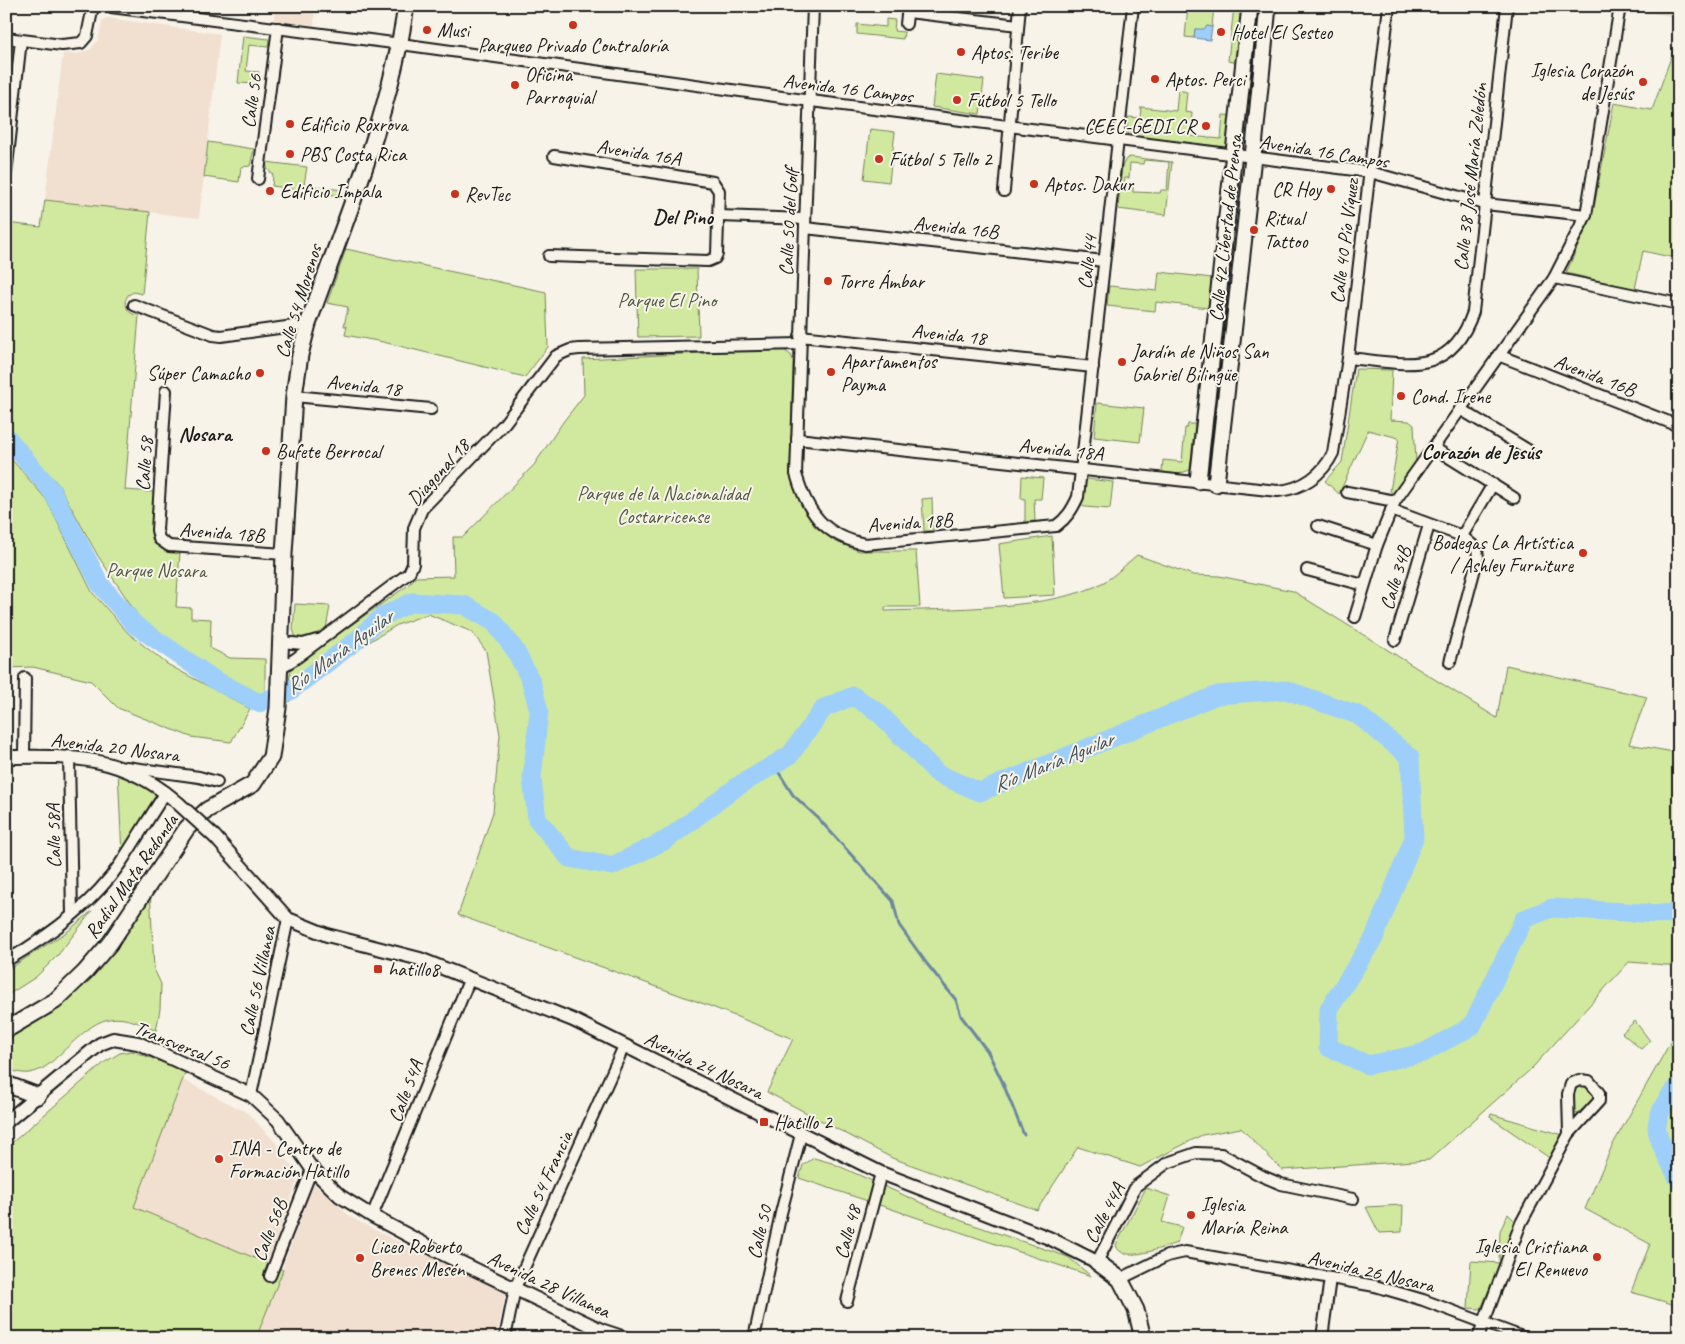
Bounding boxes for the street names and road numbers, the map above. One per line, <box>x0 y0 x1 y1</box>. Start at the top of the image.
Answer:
street label: Avenida 16 Campos <box>782 68 916 109</box>
street label: Calle 56 <box>235 71 268 130</box>
street label: Calle 38 José María Zeledón <box>1448 81 1493 272</box>
street label: Avenida 16 Campos <box>1258 129 1392 174</box>
street label: Calle 42 Libertad de Prensa <box>1203 132 1248 323</box>
street label: Avenida 16A <box>595 134 684 172</box>
street label: Calle 50 del Golf <box>773 163 804 276</box>
street label: Calle 40 Pío Víquez <box>1324 176 1365 305</box>
street label: Avenida 16B <box>912 211 1001 245</box>
street label: Calle 44 <box>1072 232 1103 290</box>
street label: Calle 54 Morenos <box>269 239 328 361</box>
street label: Avenida 18 <box>910 318 989 351</box>
street label: Avenida 16B <box>1551 349 1641 403</box>
street label: Avenida 18 <box>325 369 404 402</box>
street label: Diagonal 18 <box>402 432 476 511</box>
street label: Avenida 18A <box>1017 433 1105 466</box>
street label: Calle 58 <box>130 434 159 492</box>
street label: Avenida 18B <box>867 507 955 538</box>
street label: Avenida 18B <box>179 517 267 548</box>
street label: Calle 34B <box>1374 542 1417 613</box>
street label: Avenida 20 Nosara <box>49 727 182 768</box>
street label: Calle 58A <box>40 803 67 868</box>
street label: Radial Mata Redonda <box>79 808 185 943</box>
street label: Calle 56 Villanea <box>234 923 282 1038</box>
street label: Transversal 56 <box>130 1015 234 1076</box>
street label: Avenida 24 Nosara <box>640 1026 769 1106</box>
street label: Calle 54A <box>382 1056 429 1126</box>
street label: Calle 54 Francia <box>508 1125 579 1239</box>
street label: Calle 44A <box>1078 1178 1131 1248</box>
street label: Calle 56B <box>246 1194 293 1265</box>
street label: Calle 50 <box>741 1201 778 1261</box>
street label: Calle 48 <box>828 1201 867 1262</box>
street label: Avenida 28 Villanea <box>484 1245 615 1324</box>
street label: Avenida 26 Nosara <box>1305 1245 1438 1299</box>

